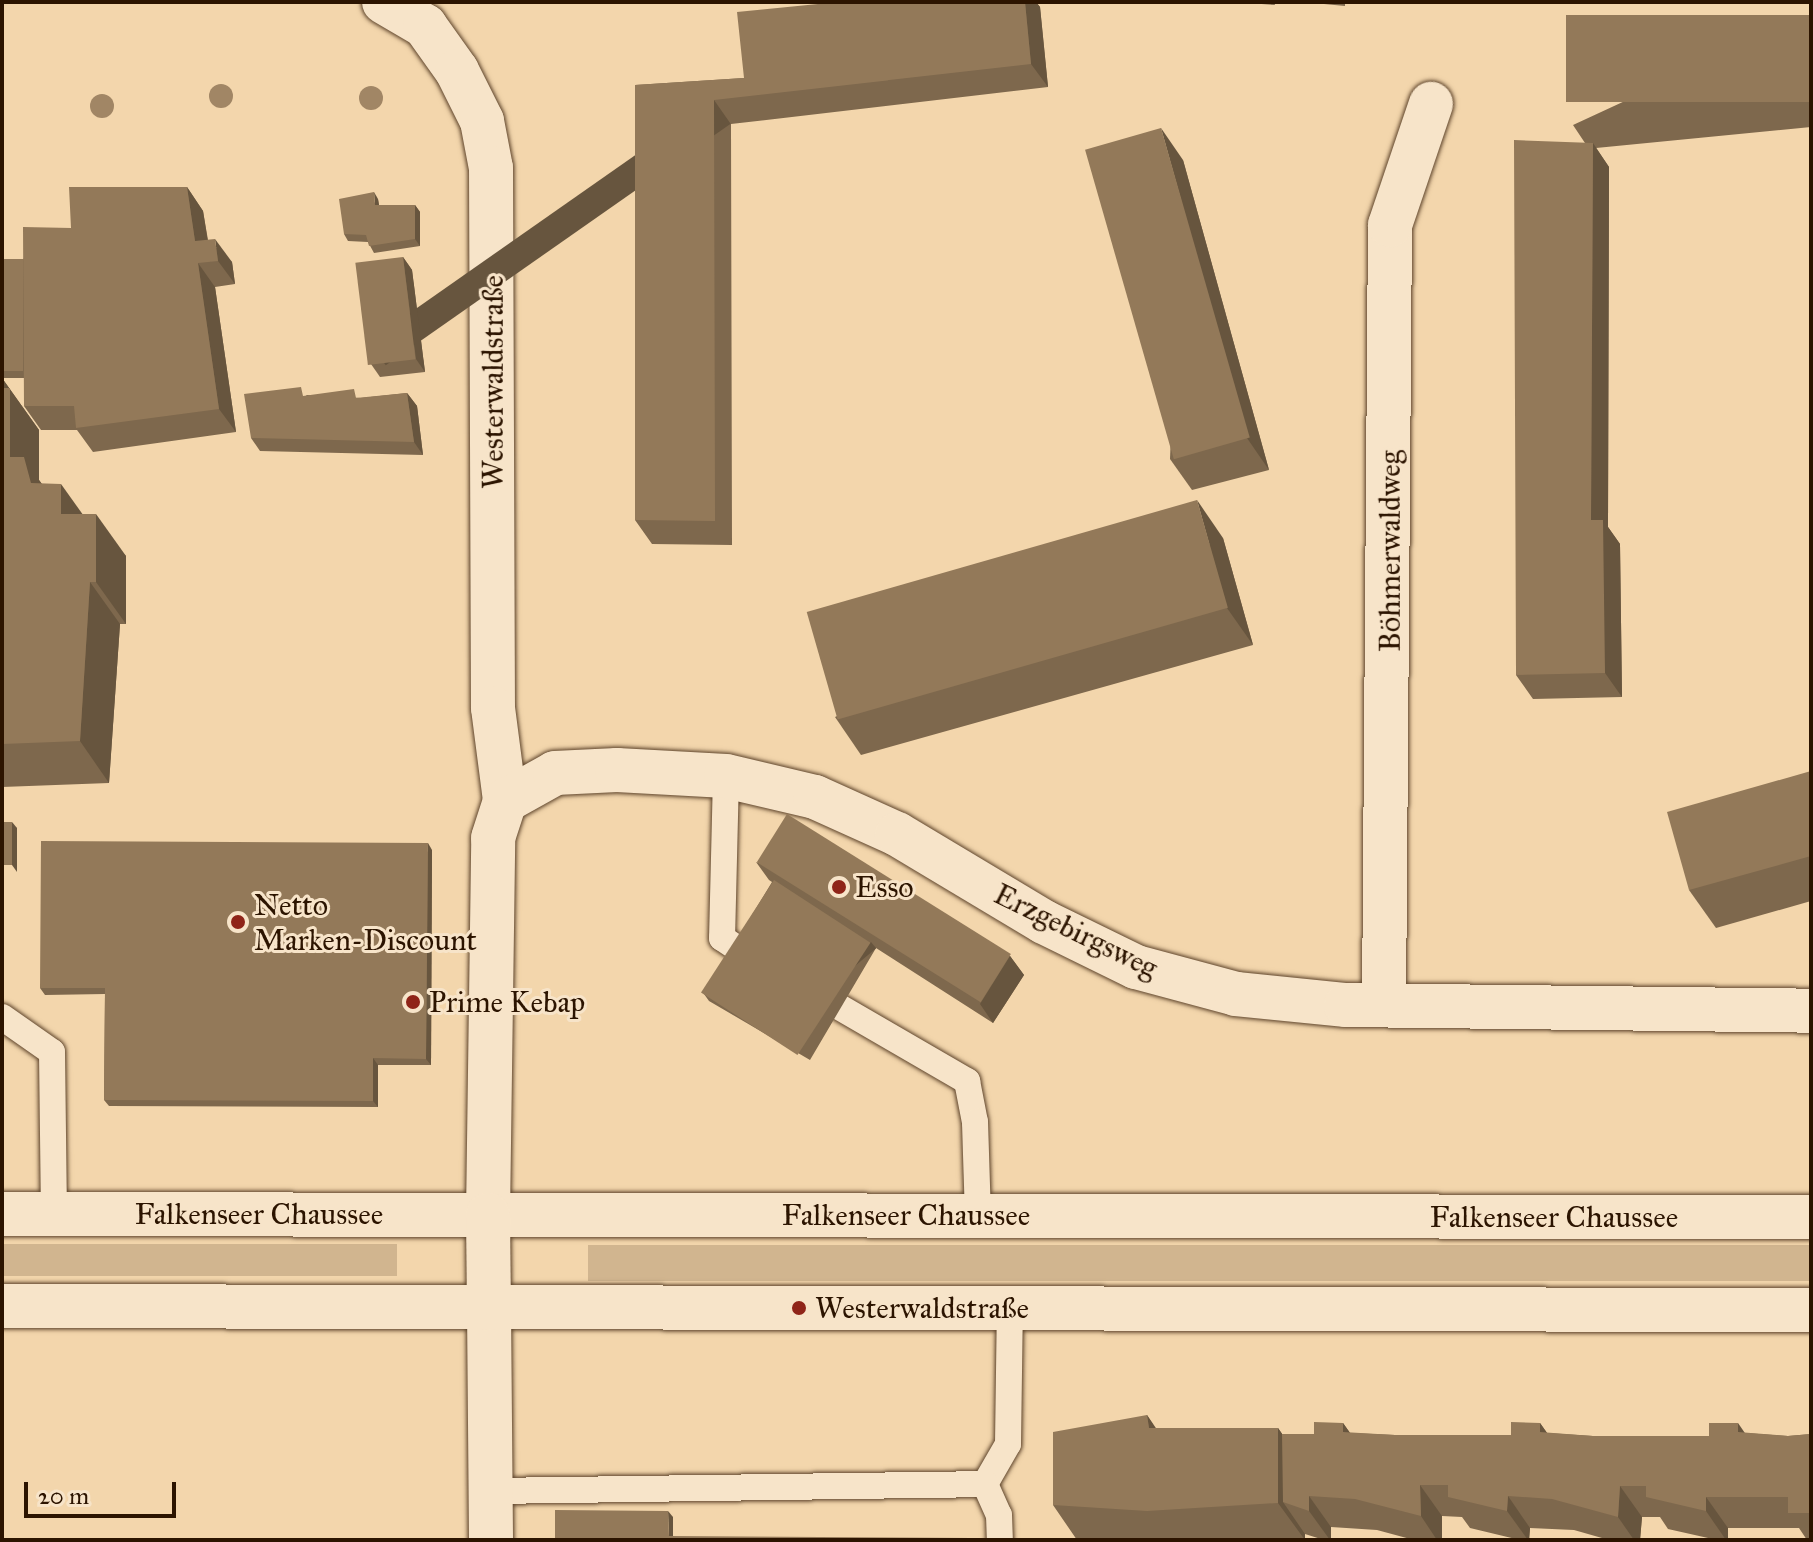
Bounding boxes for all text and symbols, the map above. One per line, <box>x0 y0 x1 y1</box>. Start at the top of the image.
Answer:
street label: Westerwaldstraße <box>475 275 511 489</box>
street label: Böhmerwaldweg <box>1372 450 1408 652</box>
place label: Esso <box>855 869 914 905</box>
street label: Erzgebirgsweg <box>988 876 1164 986</box>
marker: Esso <box>830 878 848 896</box>
place label: Netto Marken-Discount <box>254 887 477 958</box>
marker: Netto Marken-Discount <box>229 913 247 931</box>
place label: Prime Kebap <box>429 984 585 1020</box>
marker: Prime Kebap <box>404 993 422 1011</box>
street label: Falkenseer Chaussee <box>135 1196 383 1232</box>
street label: Falkenseer Chaussee <box>782 1197 1030 1233</box>
street label: Falkenseer Chaussee <box>1430 1199 1678 1235</box>
place label: Westerwaldstraße <box>815 1290 1029 1326</box>
marker: Westerwaldstraße <box>790 1299 808 1317</box>
scale bar <box>28 1466 180 1516</box>
text: 20 m <box>38 1481 89 1511</box>

